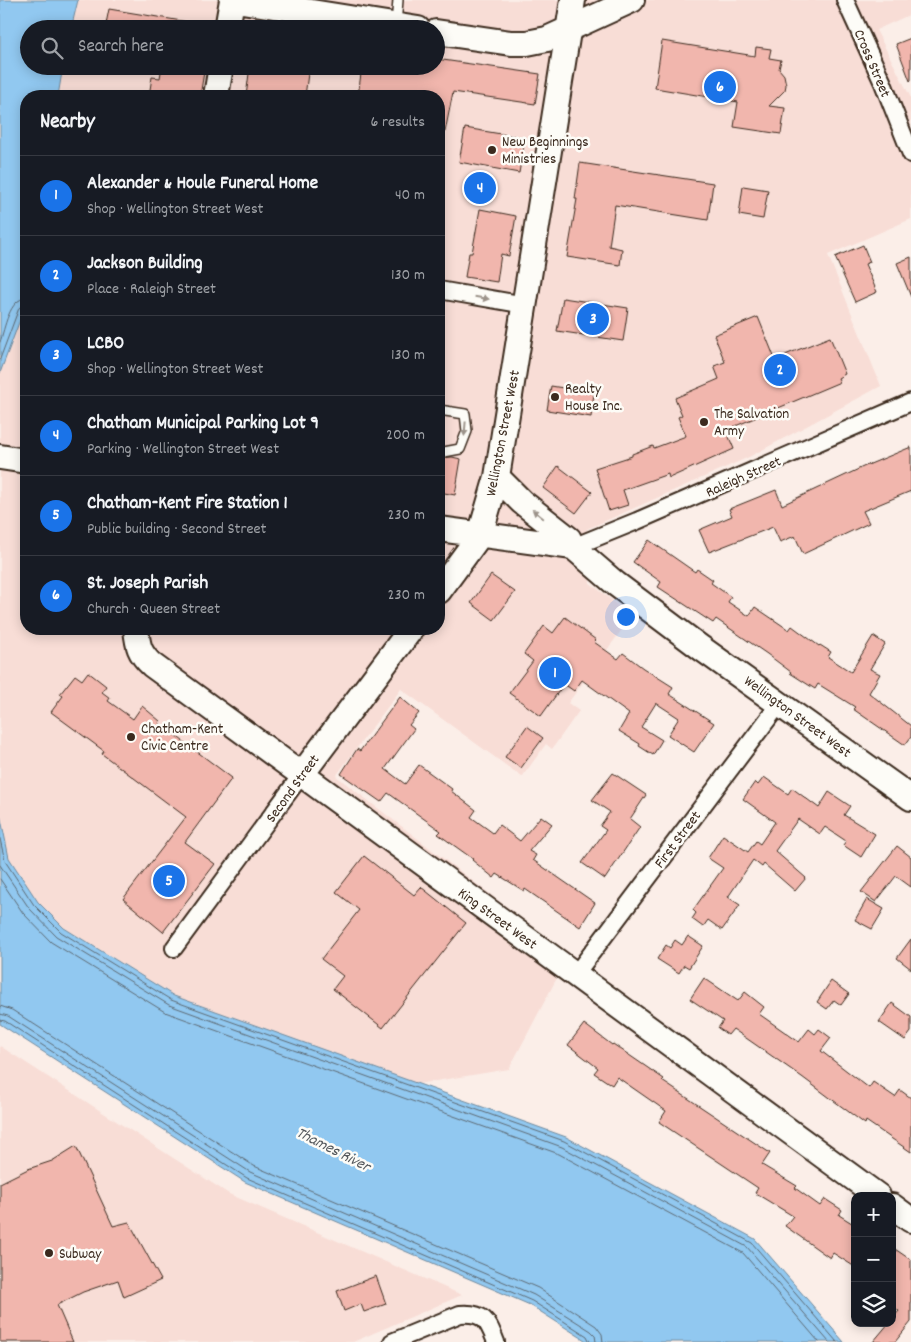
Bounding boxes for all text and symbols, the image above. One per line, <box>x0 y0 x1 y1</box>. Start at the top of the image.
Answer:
search box <box>20 20 445 75</box>
street label: Cross Street <box>847 26 896 102</box>
icon: search <box>38 34 66 62</box>
text: Search here <box>78 34 164 61</box>
pin: 6 <box>704 68 736 106</box>
text: Nearby <box>40 108 95 138</box>
text: 6 results <box>370 111 425 134</box>
place label: New Beginnings Ministries <box>502 132 589 171</box>
marker: New Beginnings Ministries <box>486 144 498 156</box>
pin: 4 <box>464 169 496 207</box>
text: Alexander & Houle Funeral Home <box>87 171 318 198</box>
text: 1 <box>54 184 58 207</box>
text: 40 m <box>395 184 425 207</box>
text: Shop · Wellington Street West <box>87 198 264 221</box>
text: Jackson Building <box>87 251 203 278</box>
text: 2 <box>53 264 60 287</box>
text: 130 m <box>391 264 425 287</box>
text: Place · Raleigh Street <box>87 278 216 301</box>
one-way arrow <box>474 294 490 302</box>
pin: 3 <box>577 300 609 338</box>
text: LCBO <box>87 331 124 358</box>
text: 3 <box>52 344 60 367</box>
text: 130 m <box>391 344 425 367</box>
pin: 2 <box>764 351 796 389</box>
text: Shop · Wellington Street West <box>87 358 264 381</box>
street label: Wellington Street West <box>481 368 527 498</box>
place label: Realty House Inc. <box>565 379 622 418</box>
marker: Realty House Inc. <box>549 391 561 403</box>
place label: The Salvation Army <box>714 404 789 443</box>
text: Chatham Municipal Parking Lot 9 <box>87 411 319 438</box>
marker: The Salvation Army <box>698 416 710 428</box>
one-way arrow <box>461 422 469 438</box>
text: 4 <box>53 424 59 447</box>
text: 200 m <box>386 424 425 447</box>
text: Parking · Wellington Street West <box>87 438 279 461</box>
street label: Raleigh Street <box>703 451 786 504</box>
text: Chatham-Kent Fire Station 1 <box>87 491 288 518</box>
text: 5 <box>52 504 60 527</box>
text: 230 m <box>388 504 425 527</box>
one-way arrow <box>531 509 544 520</box>
text: Public building · Second Street <box>87 518 266 541</box>
text: St. Joseph Parish <box>87 571 208 598</box>
text: 6 <box>52 584 60 607</box>
text: 230 m <box>388 584 425 607</box>
text: Church · Queen Street <box>87 598 220 621</box>
your location <box>613 604 639 630</box>
pin: 1 <box>539 654 571 692</box>
street label: Wellington Street West <box>739 671 855 764</box>
place label: Chatham-Kent Civic Centre <box>141 719 224 758</box>
marker: Chatham-Kent Civic Centre <box>125 731 137 743</box>
street label: Second Street <box>261 750 326 828</box>
street label: First Street <box>650 807 708 873</box>
pin: 5 <box>153 862 185 900</box>
street label: King Street West <box>453 883 542 956</box>
water label: Thames River <box>292 1122 376 1180</box>
map controls <box>851 1192 896 1327</box>
button: + <box>851 1192 896 1237</box>
button: − <box>851 1237 896 1282</box>
place label: Subway <box>59 1244 102 1266</box>
marker: Subway <box>43 1247 55 1259</box>
button: layers <box>851 1282 896 1327</box>

